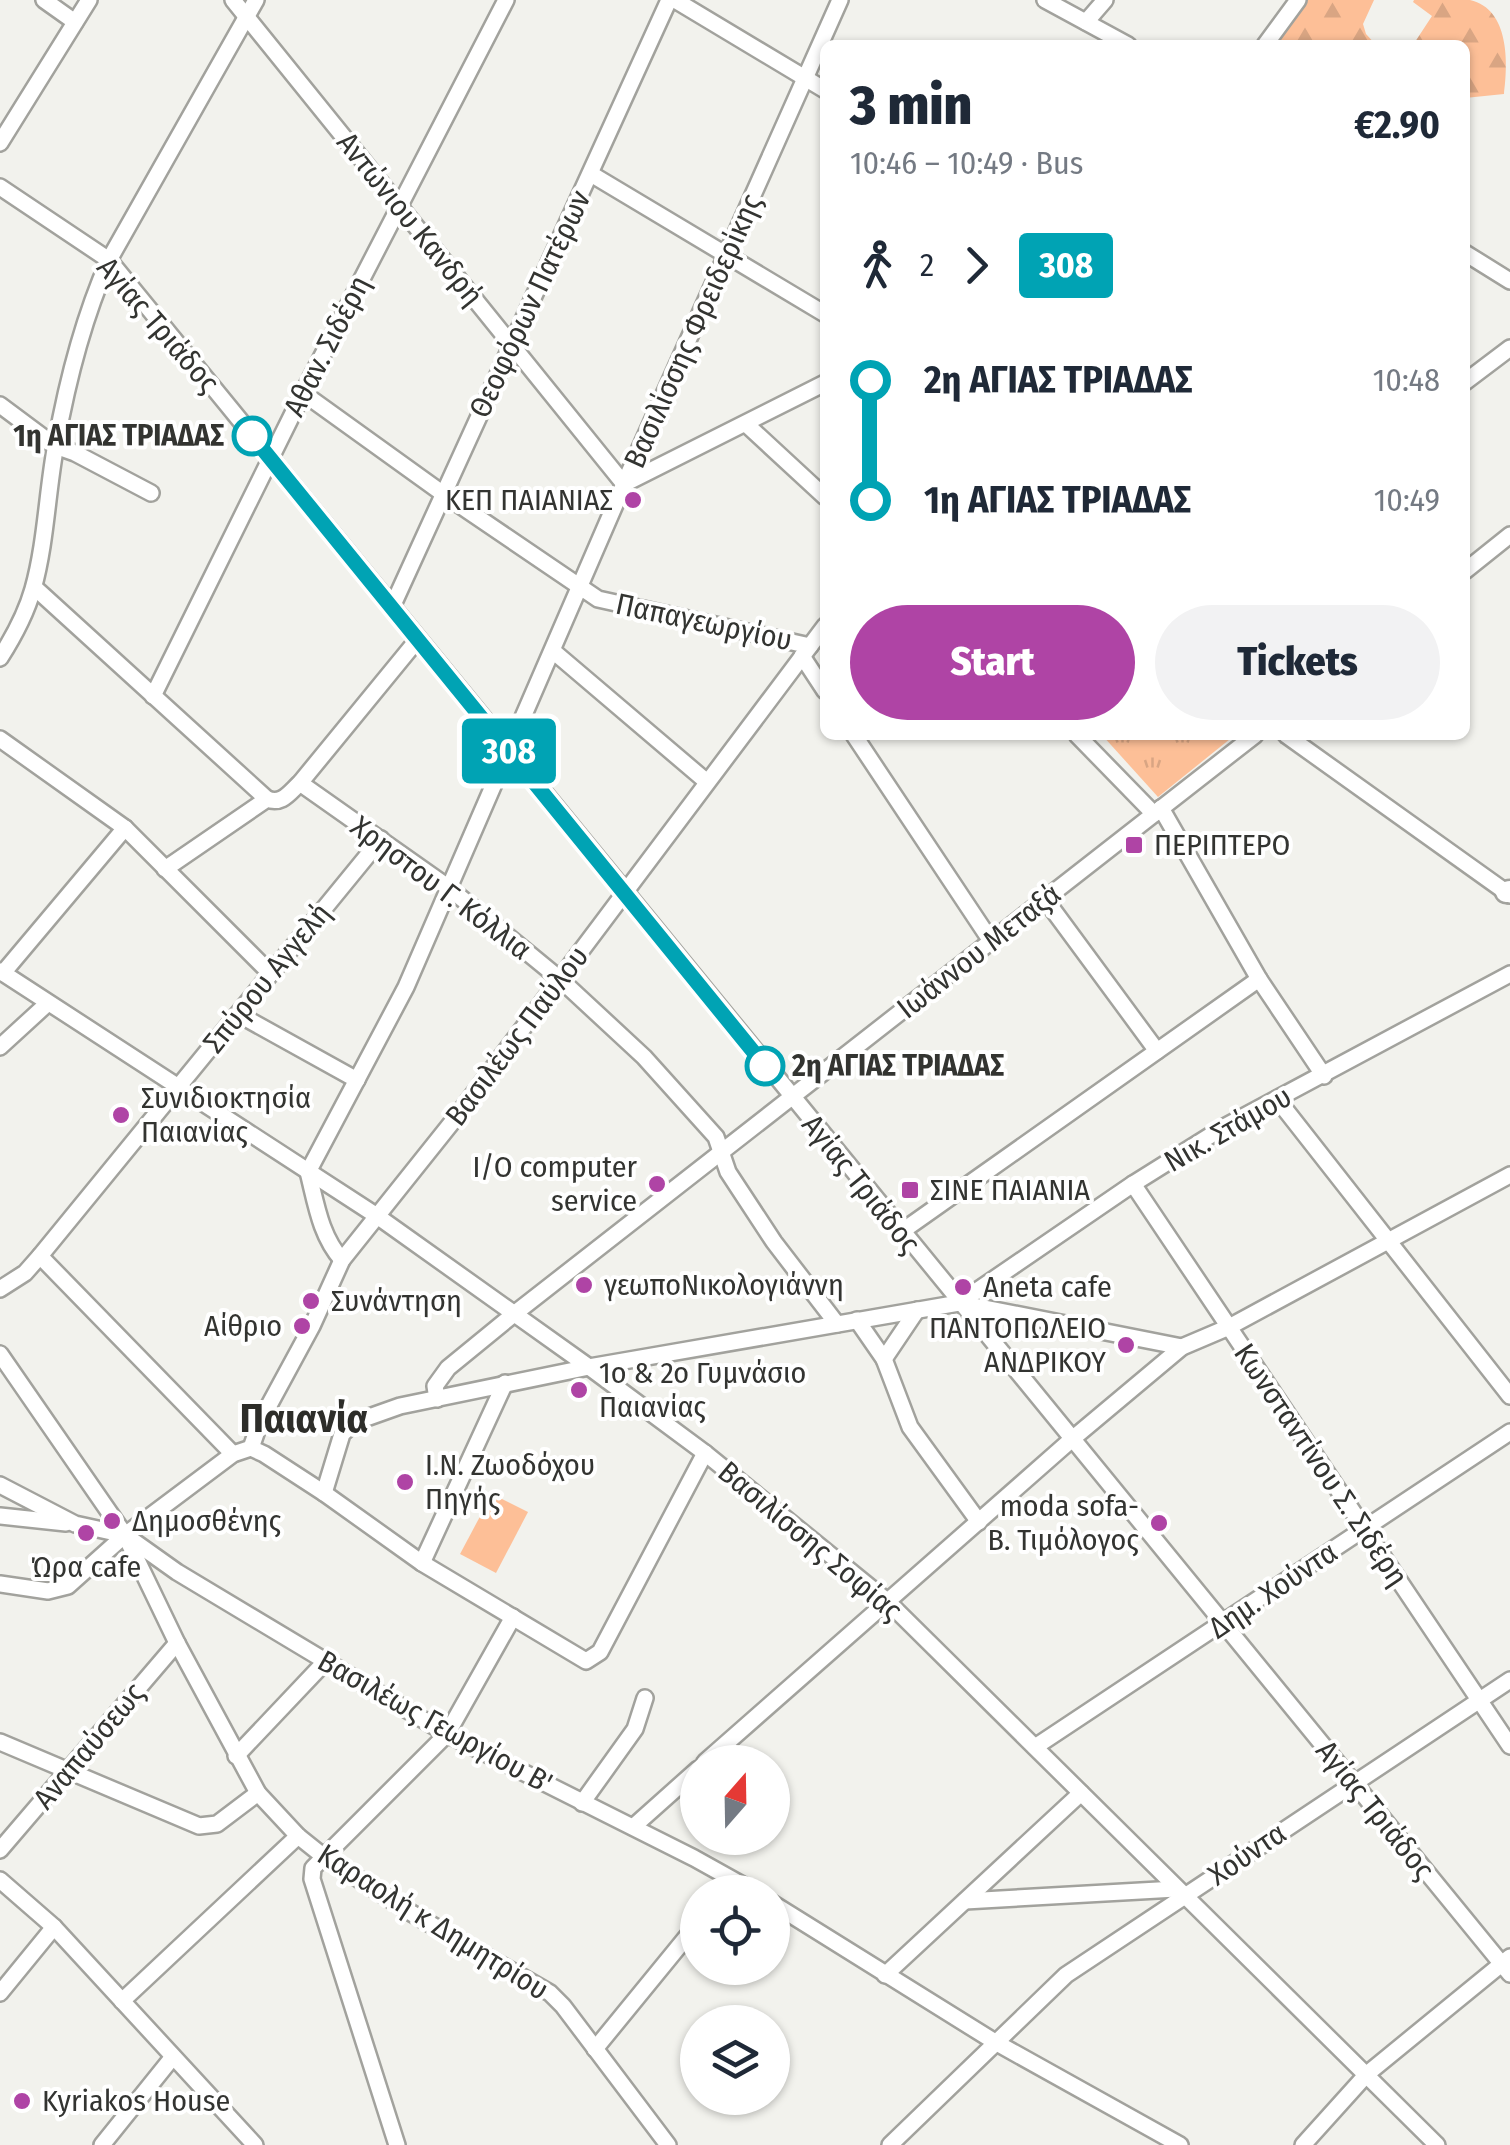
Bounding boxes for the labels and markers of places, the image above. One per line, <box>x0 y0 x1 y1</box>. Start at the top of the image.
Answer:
marker: 1η ΑΓΙΑΣ ΤΡΙΑΔΑΣ <box>233 417 271 455</box>
place label: 1η ΑΓΙΑΣ ΤΡΙΑΔΑΣ <box>13 418 224 454</box>
place label: ΚΕΠ ΠΑΙΑΝΙΑΣ <box>445 482 613 518</box>
marker: ΚΕΠ ΠΑΙΑΝΙΑΣ <box>622 489 644 511</box>
place label: ΠΕΡΙΠΤΕΡΟ <box>1154 827 1290 863</box>
marker: ΠΕΡΙΠΤΕΡΟ <box>1123 834 1145 856</box>
marker: 2η ΑΓΙΑΣ ΤΡΙΑΔΑΣ <box>746 1047 784 1085</box>
place label: 2η ΑΓΙΑΣ ΤΡΙΑΔΑΣ <box>791 1048 1004 1084</box>
place label: Συνιδιοκτησία Παιανίας <box>141 1080 311 1150</box>
marker: Συνιδιοκτησία Παιανίας <box>110 1104 132 1126</box>
place label: I/O computer service <box>472 1149 638 1219</box>
place label: ΣΙΝΕ ΠΑΙΑΝΙΑ <box>930 1172 1090 1208</box>
marker: I/O computer service <box>646 1173 668 1195</box>
marker: ΣΙΝΕ ΠΑΙΑΝΙΑ <box>899 1179 921 1201</box>
place label: γεωποΝικολογιάννη <box>603 1267 844 1303</box>
place label: Aneta cafe <box>983 1269 1112 1305</box>
marker: γεωποΝικολογιάννη <box>573 1274 595 1296</box>
marker: Aneta cafe <box>952 1276 974 1298</box>
place label: Συνάντηση <box>331 1283 462 1319</box>
marker: Συνάντηση <box>300 1290 322 1312</box>
place label: Αίθριο <box>204 1308 282 1344</box>
place label: ΠΑΝΤΟΠΩΛΕΙΟ ΑΝΔΡΙΚΟΥ <box>929 1310 1106 1380</box>
marker: Αίθριο <box>291 1315 313 1337</box>
marker: ΠΑΝΤΟΠΩΛΕΙΟ ΑΝΔΡΙΚΟΥ <box>1115 1334 1137 1356</box>
place label: 1ο & 2ο Γυμνάσιο Παιανίας <box>599 1355 806 1425</box>
marker: 1ο & 2ο Γυμνάσιο Παιανίας <box>568 1379 590 1401</box>
place label: Ι.Ν. Ζωοδόχου Πηγής <box>425 1447 595 1517</box>
marker: Ι.Ν. Ζωοδόχου Πηγής <box>394 1471 416 1493</box>
place label: moda sofa- Β. Τιμόλογος <box>988 1488 1139 1558</box>
place label: Δημοσθένης <box>132 1503 282 1539</box>
marker: Δημοσθένης <box>101 1510 123 1532</box>
marker: moda sofa- Β. Τιμόλογος <box>1148 1512 1170 1534</box>
marker: Ώρα cafe <box>75 1522 97 1544</box>
place label: Ώρα cafe <box>31 1549 141 1585</box>
place label: Kyriakos House <box>42 2083 230 2119</box>
marker: Kyriakos House <box>11 2090 33 2112</box>

